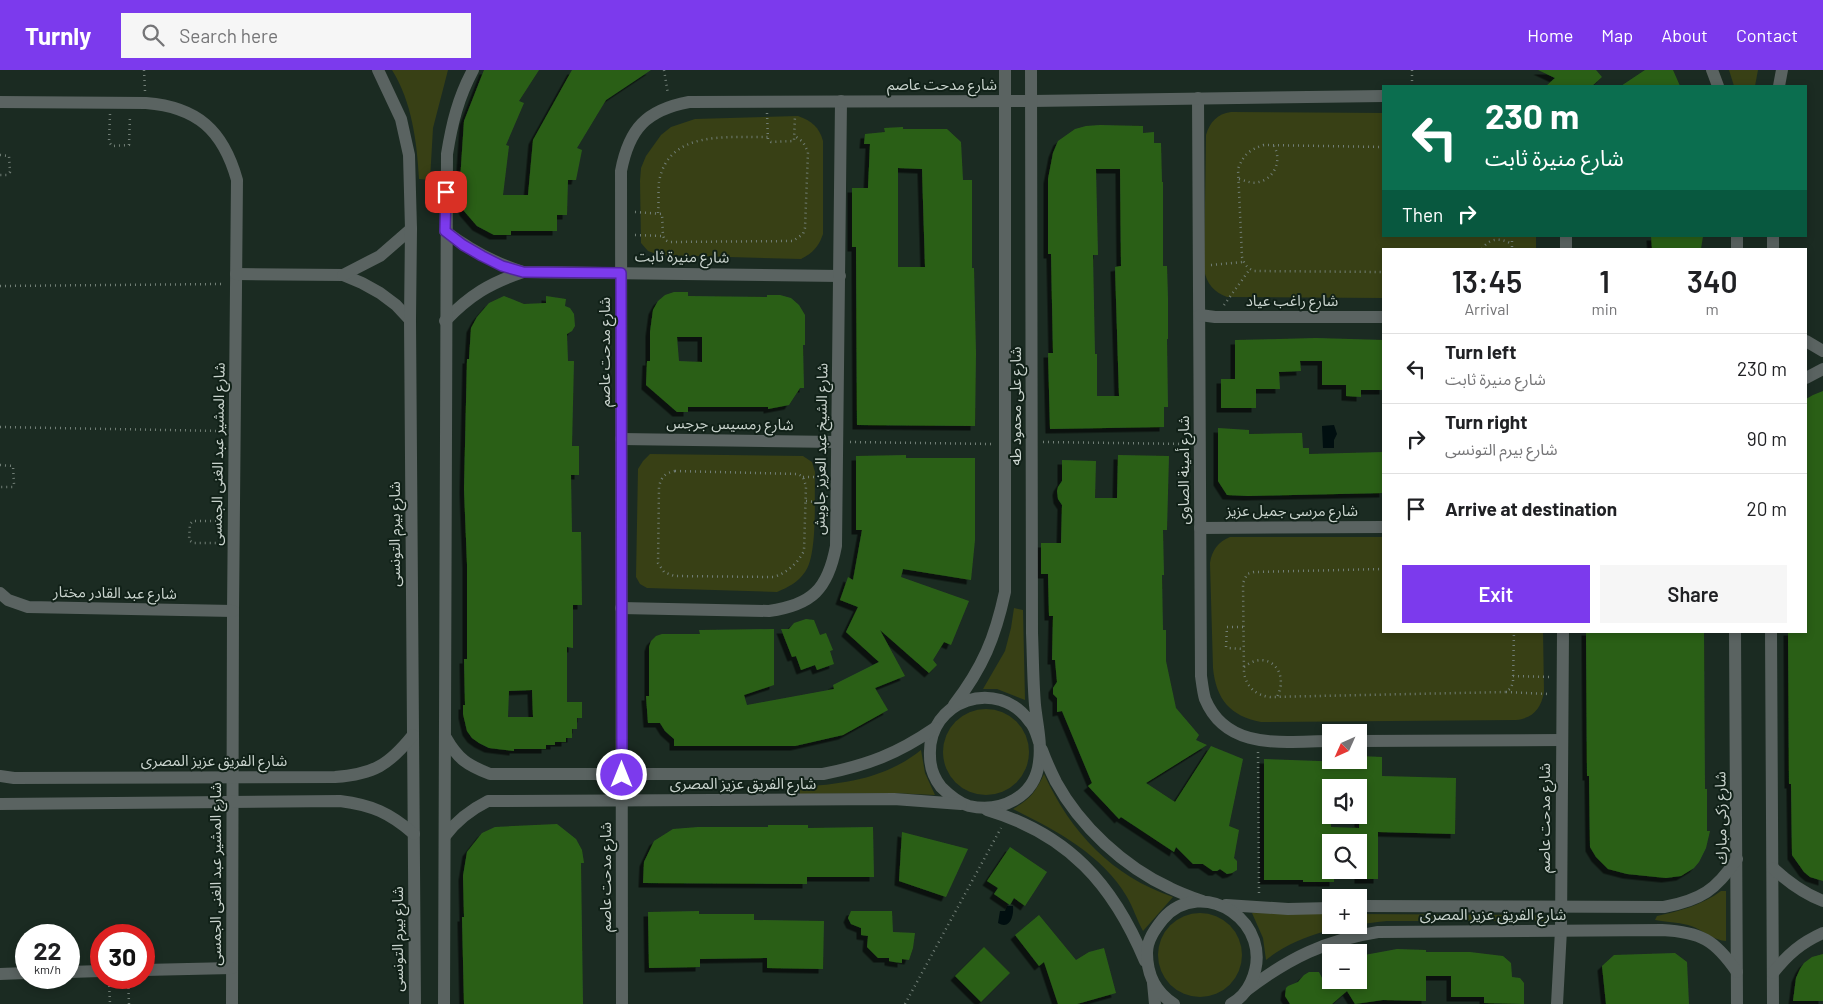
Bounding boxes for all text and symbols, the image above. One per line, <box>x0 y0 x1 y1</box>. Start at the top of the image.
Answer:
search box <box>121 13 471 58</box>
text: Turnly <box>25 21 91 50</box>
icon: search <box>139 21 167 49</box>
text: Search here <box>179 24 278 47</box>
text: Home <box>1527 24 1573 46</box>
text: Map <box>1601 24 1633 46</box>
text: About <box>1661 24 1708 46</box>
text: Contact <box>1736 24 1798 46</box>
street label: شارع مدحت عاصم <box>887 75 997 97</box>
text: 230 m <box>1485 94 1579 136</box>
icon: left <box>1402 105 1467 170</box>
text: شارع منيرة ثابت <box>1485 144 1624 170</box>
pin <box>425 171 467 213</box>
icon: arrive <box>432 178 460 206</box>
icon: right <box>1453 200 1481 228</box>
text: Then <box>1402 203 1443 226</box>
street label: شارع منيرة ثابت <box>635 246 730 270</box>
text: 13:45 <box>1451 263 1522 299</box>
text: 1 <box>1599 263 1610 299</box>
text: 340 <box>1687 263 1738 299</box>
street label: شارع راغب عياد <box>1246 291 1339 313</box>
street label: شارع مدحت عاصم <box>595 297 617 407</box>
text: Arrival <box>1464 299 1509 318</box>
text: min <box>1592 299 1618 318</box>
text: m <box>1706 299 1719 318</box>
text: Turn left <box>1445 340 1516 363</box>
street label: شارع على محمود طه <box>1006 346 1028 466</box>
icon: left <box>1402 355 1430 383</box>
text: 230 m <box>1737 357 1787 380</box>
street label: شارع المشير عبد الغنى الجمسى <box>206 362 232 546</box>
street label: شارع الشيخ عبد العزيز جاويش <box>809 363 835 535</box>
text: شارع منيرة ثابت <box>1445 369 1546 388</box>
text: Turn right <box>1445 410 1527 433</box>
street label: شارع رمسيس جرجس <box>666 413 794 437</box>
street label: شارع أمينة الصاوى <box>1174 415 1196 524</box>
icon: right <box>1402 425 1430 453</box>
text: 90 m <box>1747 427 1787 450</box>
text: شارع بيرم التونسى <box>1445 439 1557 458</box>
street label: شارع بيرم التونسى <box>385 481 407 587</box>
icon: arrive <box>1402 495 1430 523</box>
text: Arrive at destination <box>1445 497 1617 520</box>
text: 20 m <box>1747 497 1787 520</box>
street label: شارع مرسى جميل عزيز <box>1225 501 1358 523</box>
button: Exit <box>1402 565 1590 623</box>
button: Share <box>1600 565 1787 623</box>
street label: شارع عبد القادر مختار <box>52 582 177 606</box>
north arrow <box>1322 724 1368 769</box>
map controls <box>1322 724 1367 989</box>
position arrow <box>595 748 647 800</box>
street label: شارع الفريق عزيز المصرى <box>141 751 287 773</box>
street label: شارع مدحت عاصم <box>1535 763 1557 873</box>
street label: شارع زكى مبارك <box>1710 771 1734 865</box>
street label: شارع الفريق عزيز المصرى <box>670 774 816 796</box>
button: sound <box>1322 779 1367 824</box>
street label: شارع المشير عبد الغنى الجمسى <box>206 782 228 966</box>
street label: شارع مدحت عاصم <box>596 822 618 932</box>
button: search <box>1322 834 1367 879</box>
street label: شارع بيرم التونسى <box>388 886 410 992</box>
button: + <box>1322 889 1367 934</box>
street label: شارع الفريق عزيز المصرى <box>1420 905 1566 927</box>
speed limit sign: 30 <box>90 924 155 989</box>
text: 22 <box>33 935 62 965</box>
button: − <box>1322 944 1367 989</box>
text: km/h <box>34 962 61 976</box>

